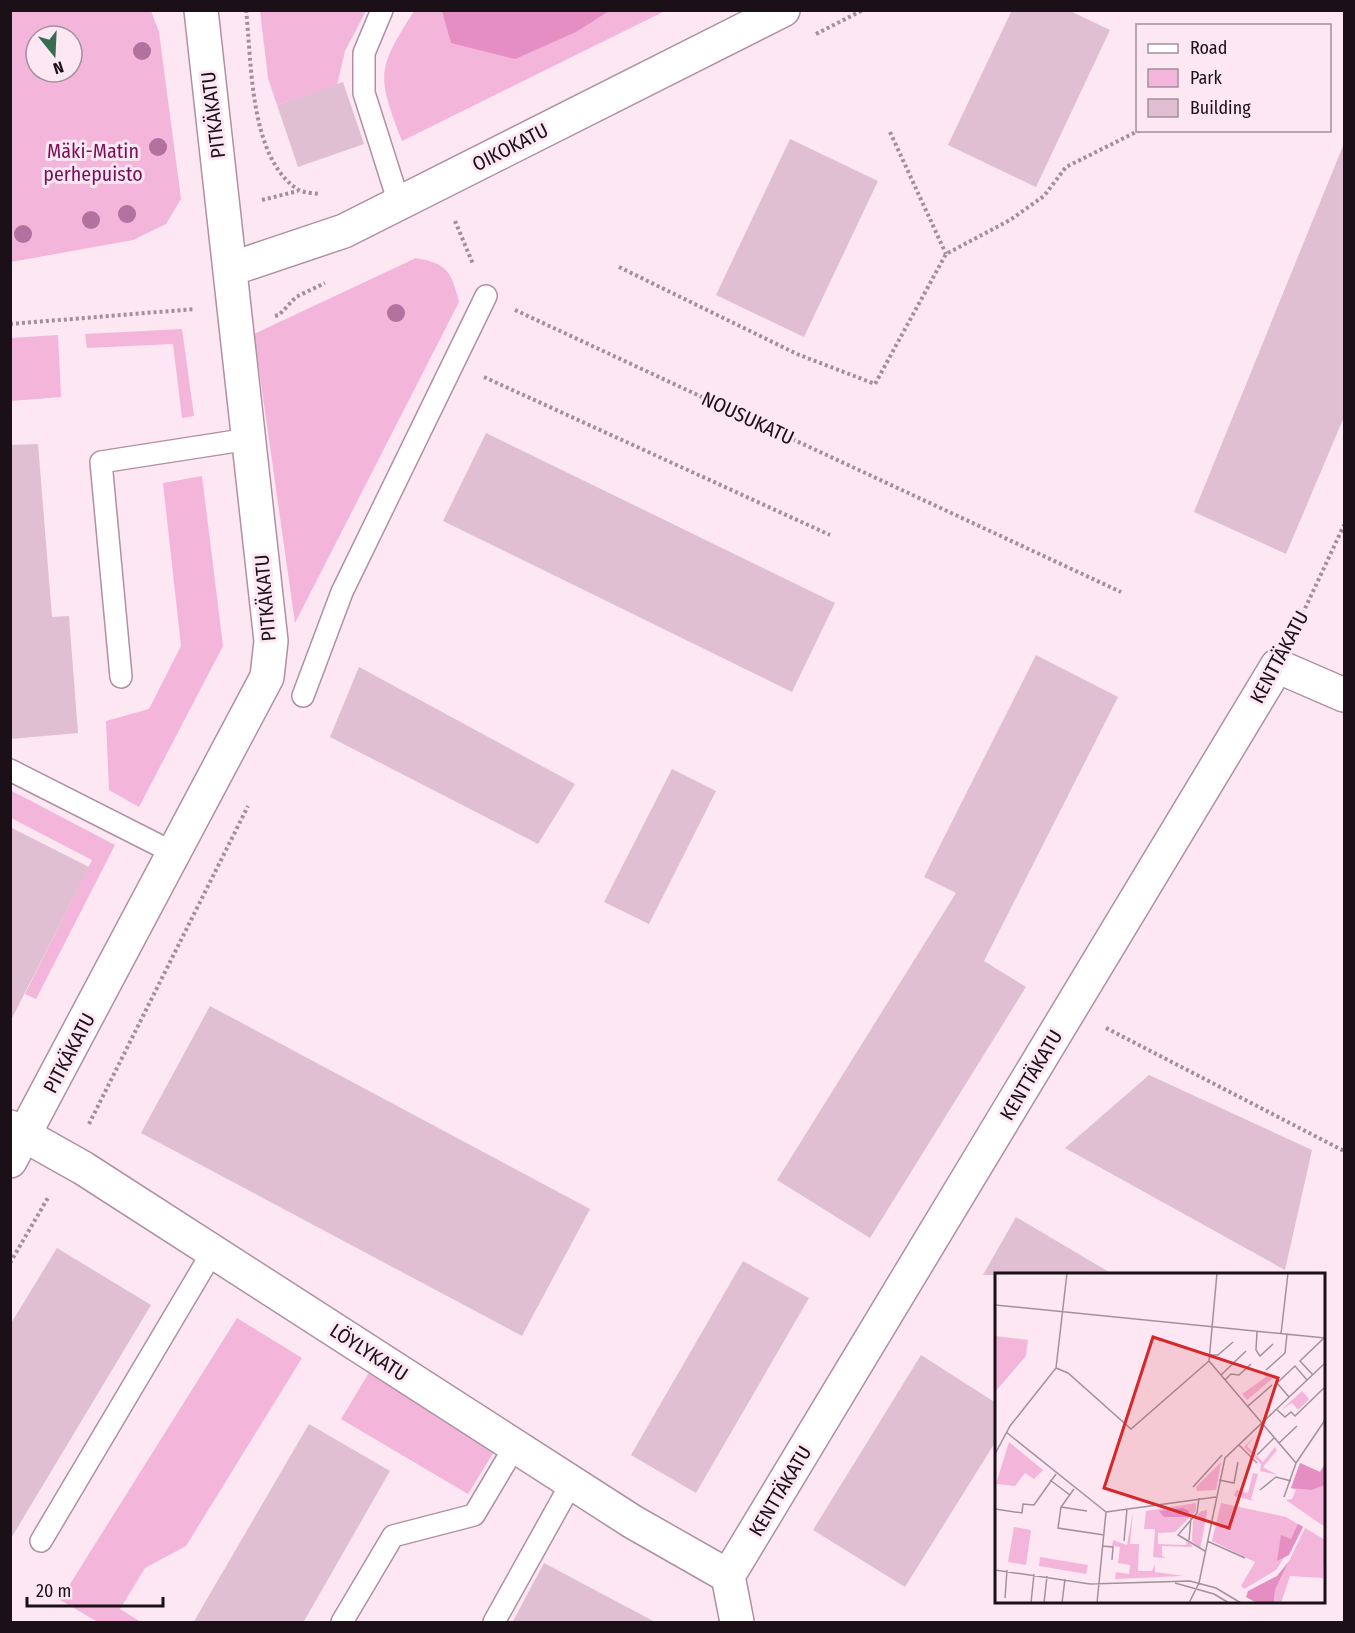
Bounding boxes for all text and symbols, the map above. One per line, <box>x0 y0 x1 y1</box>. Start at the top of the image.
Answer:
north arrow <box>24 24 84 84</box>
legend <box>1136 24 1331 132</box>
text: Road <box>1190 37 1227 59</box>
text: N <box>51 57 66 78</box>
text: Park <box>1190 67 1223 89</box>
street label: PITKÄKATU <box>196 70 230 160</box>
text: Building <box>1190 97 1251 119</box>
street label: OIKOKATU <box>468 118 552 176</box>
park label: Mäki-Matin perhepuisto <box>43 139 143 186</box>
street label: NOUSUKATU <box>698 386 798 450</box>
street label: PITKÄKATU <box>249 554 281 642</box>
street label: KENTTÄKATU <box>1245 607 1313 707</box>
street label: PITKÄKATU <box>38 1009 100 1097</box>
street label: KENTTÄKATU <box>995 1025 1067 1125</box>
inset map <box>995 1273 1325 1603</box>
street label: LÖYLYKATU <box>326 1318 412 1386</box>
street label: KENTTÄKATU <box>744 1441 816 1541</box>
scale bar <box>27 1570 164 1608</box>
text: 20 m <box>36 1580 71 1602</box>

